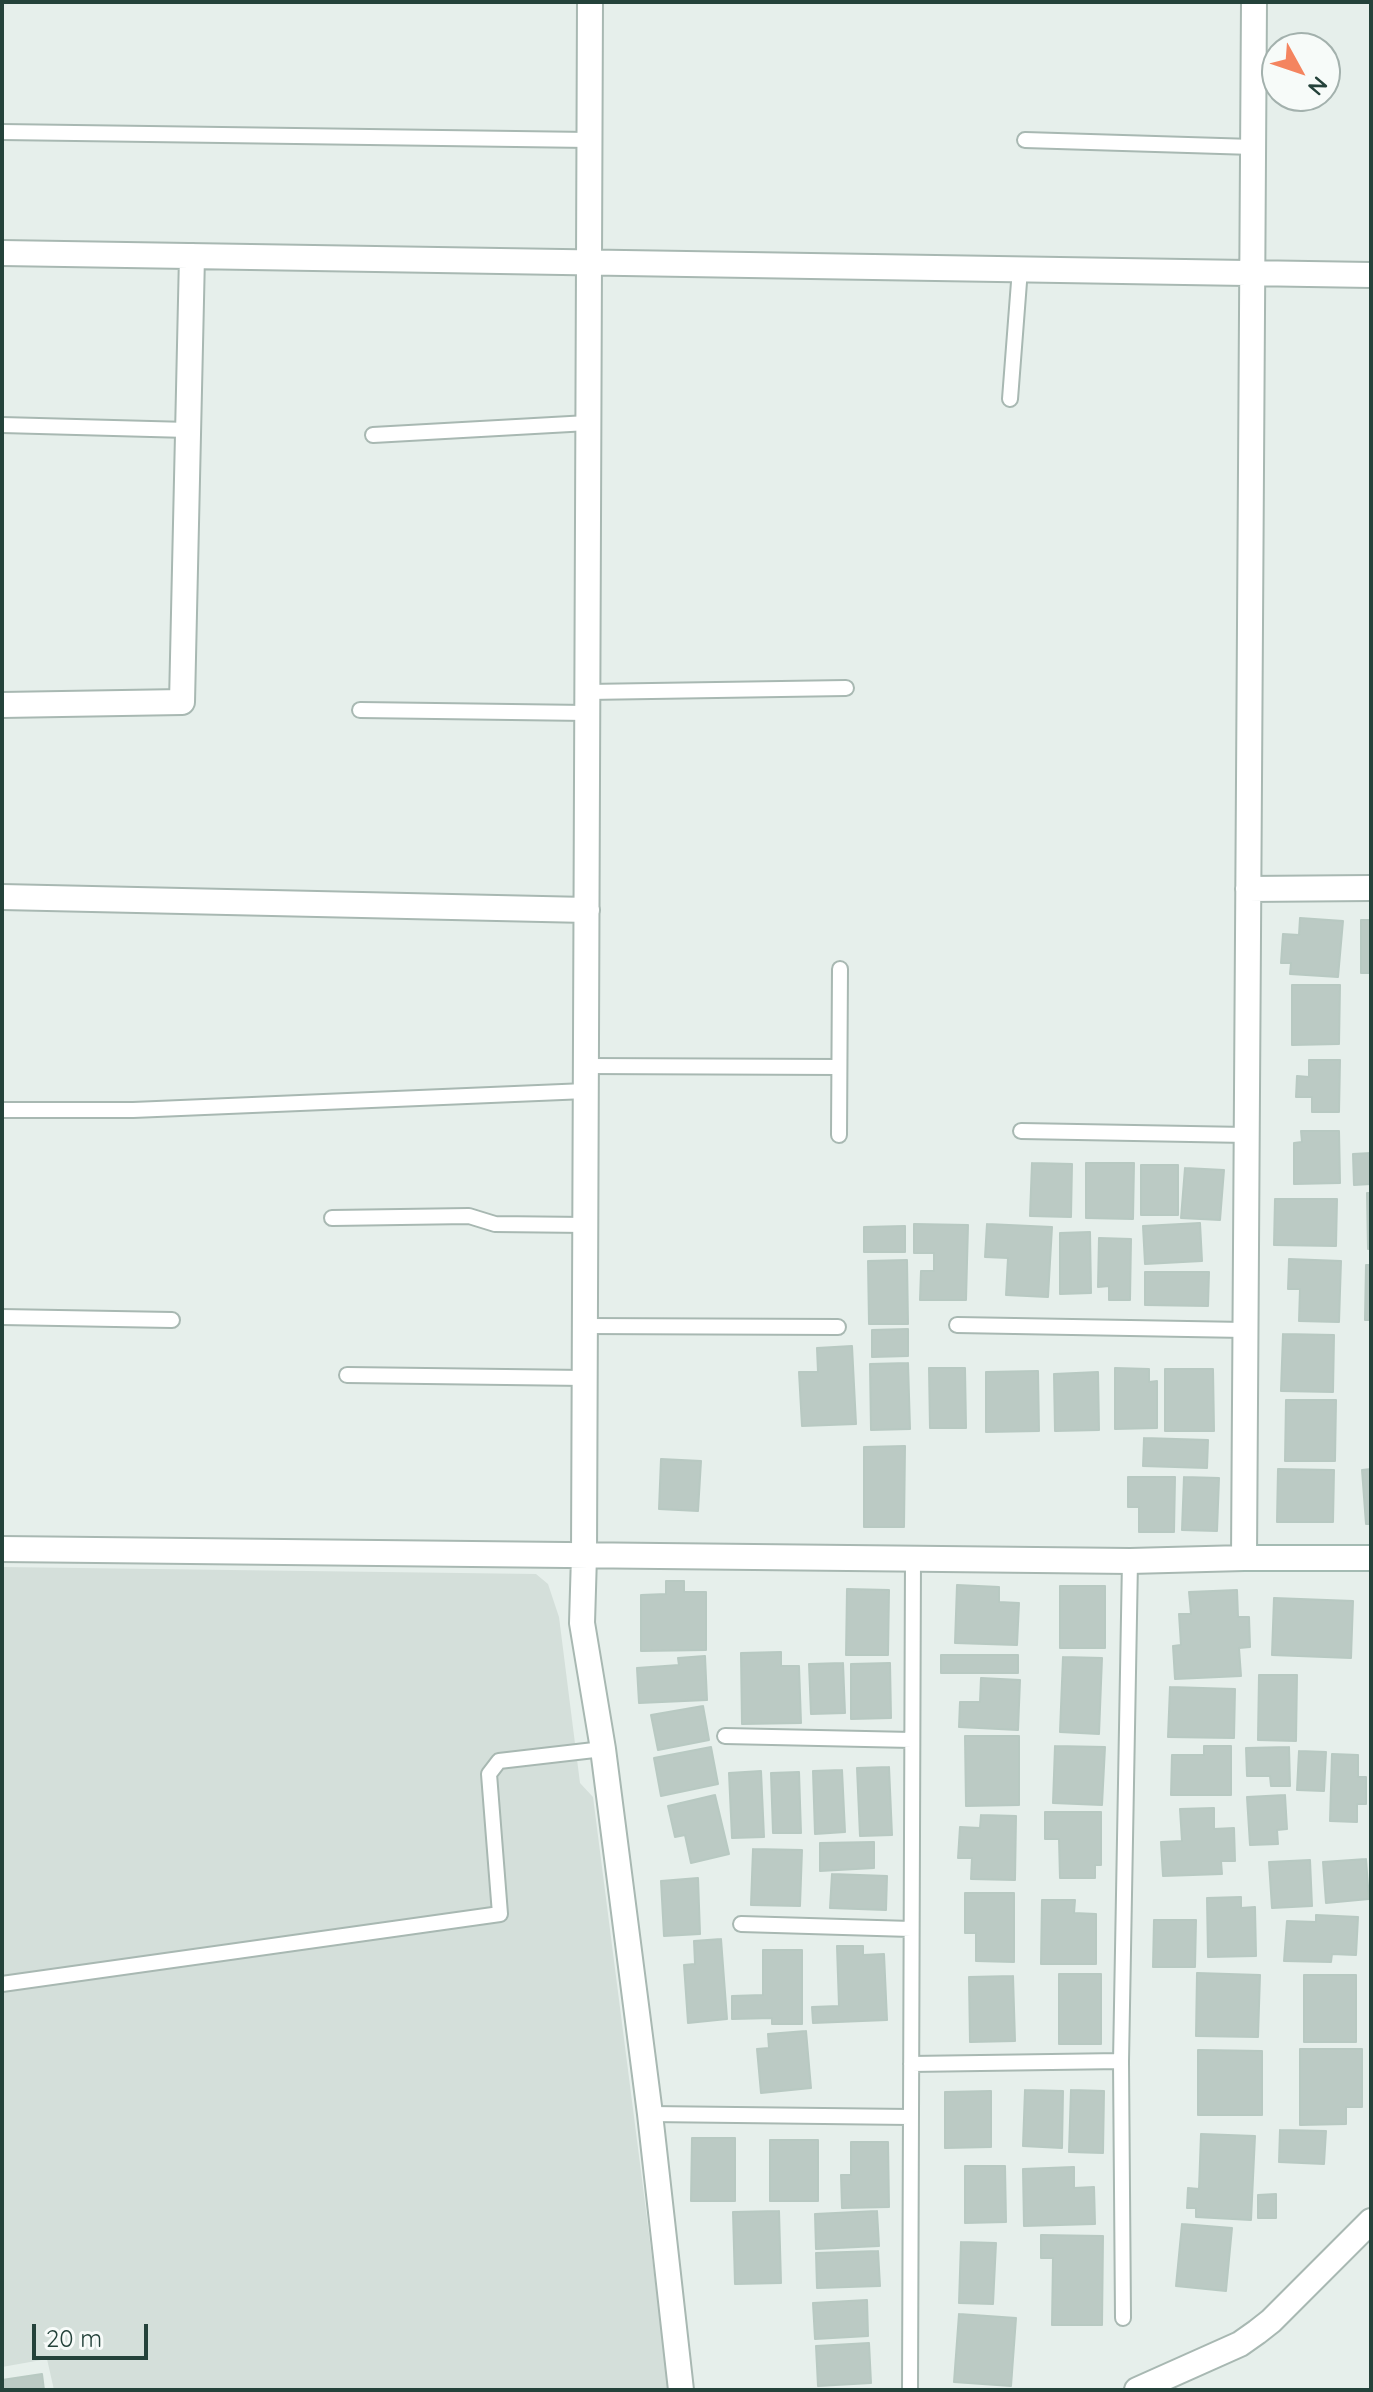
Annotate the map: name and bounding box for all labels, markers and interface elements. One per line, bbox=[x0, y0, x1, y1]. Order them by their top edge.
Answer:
north arrow bbox=[1261, 32, 1341, 112]
text: N bbox=[1302, 71, 1334, 101]
scale bar bbox=[36, 2308, 152, 2358]
text: 20 m bbox=[46, 2323, 102, 2353]

